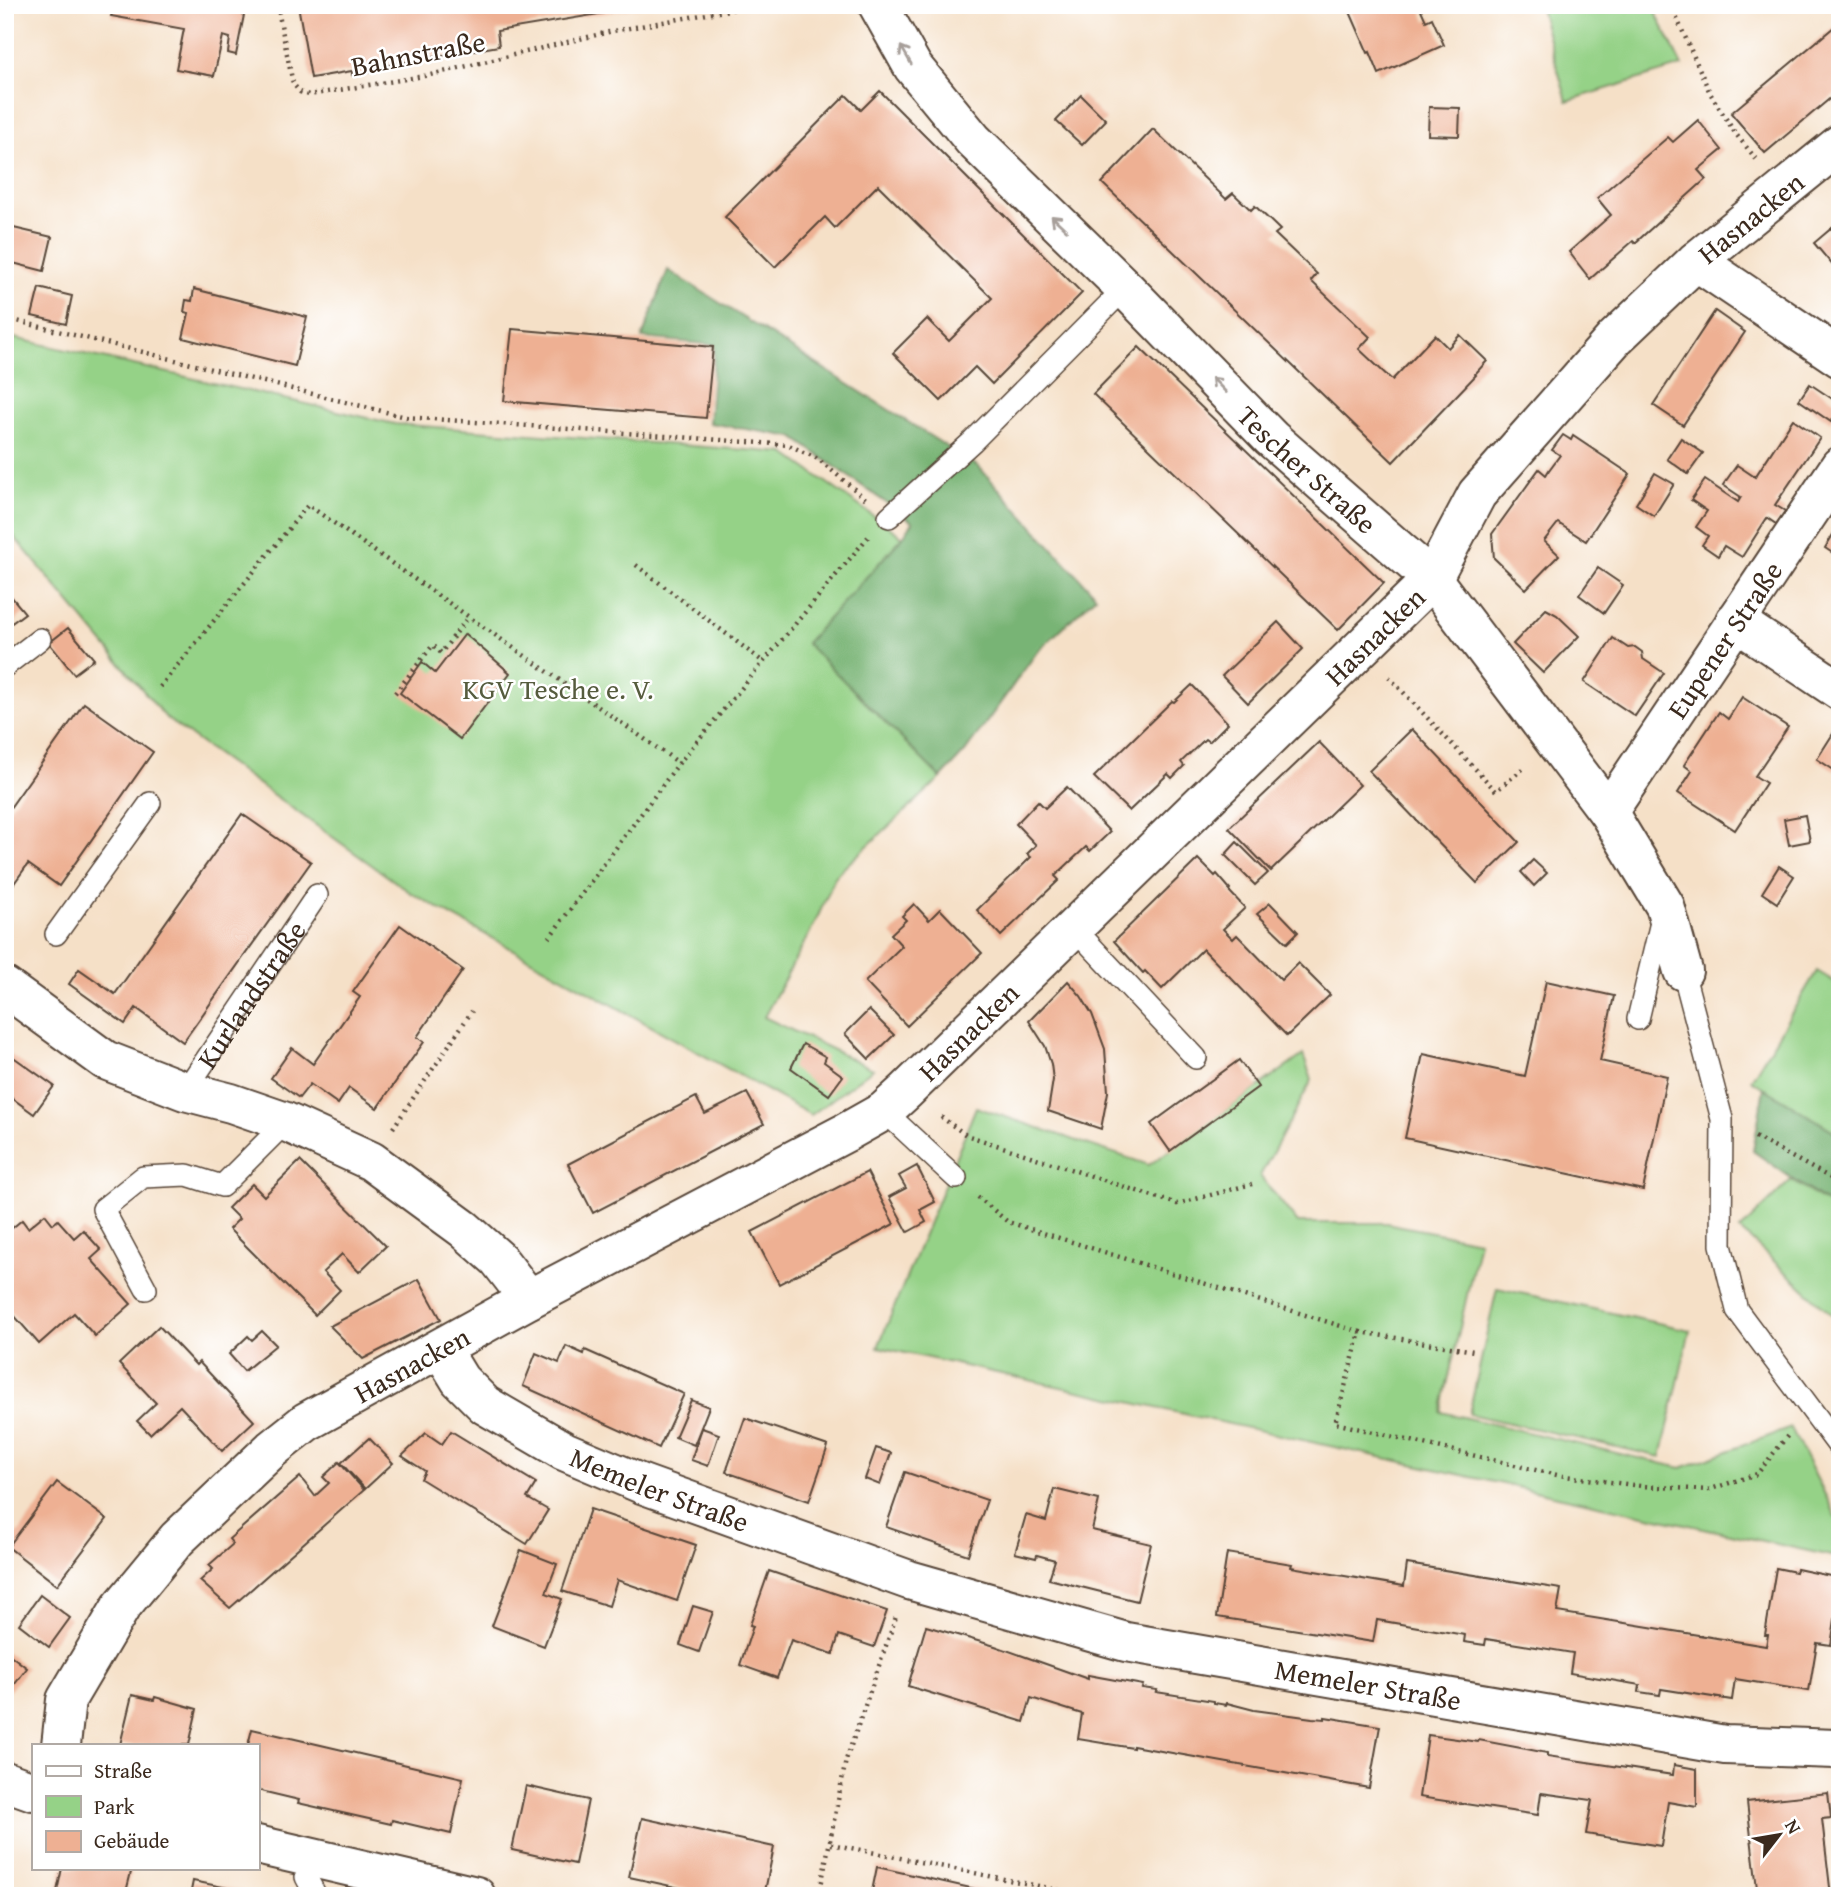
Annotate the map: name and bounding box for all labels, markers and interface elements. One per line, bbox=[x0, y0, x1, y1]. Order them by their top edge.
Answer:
street label: Bahnstraße bbox=[348, 20, 488, 86]
one-way arrow bbox=[899, 46, 913, 66]
street label: Hasnacken bbox=[1688, 161, 1812, 273]
one-way arrow bbox=[1050, 215, 1067, 232]
one-way arrow bbox=[1211, 376, 1228, 393]
street label: Tescher Straße bbox=[1229, 395, 1386, 543]
street label: Eupener Straße bbox=[1656, 552, 1791, 726]
street label: Hasnacken bbox=[1314, 576, 1434, 694]
park label: KGV Tesche e. V. bbox=[462, 668, 654, 709]
street label: Kurlandstraße bbox=[186, 912, 315, 1076]
street label: Hasnacken bbox=[908, 972, 1028, 1090]
street label: Hasnacken bbox=[346, 1315, 477, 1412]
street label: Memeler Straße bbox=[564, 1435, 755, 1541]
street label: Memeler Straße bbox=[1272, 1647, 1465, 1720]
legend bbox=[32, 1744, 259, 1870]
text: Straße bbox=[94, 1755, 152, 1786]
text: Park bbox=[94, 1791, 135, 1822]
north arrow bbox=[1744, 1800, 1814, 1870]
text: N bbox=[1778, 1814, 1809, 1839]
text: Gebäude bbox=[94, 1825, 170, 1856]

